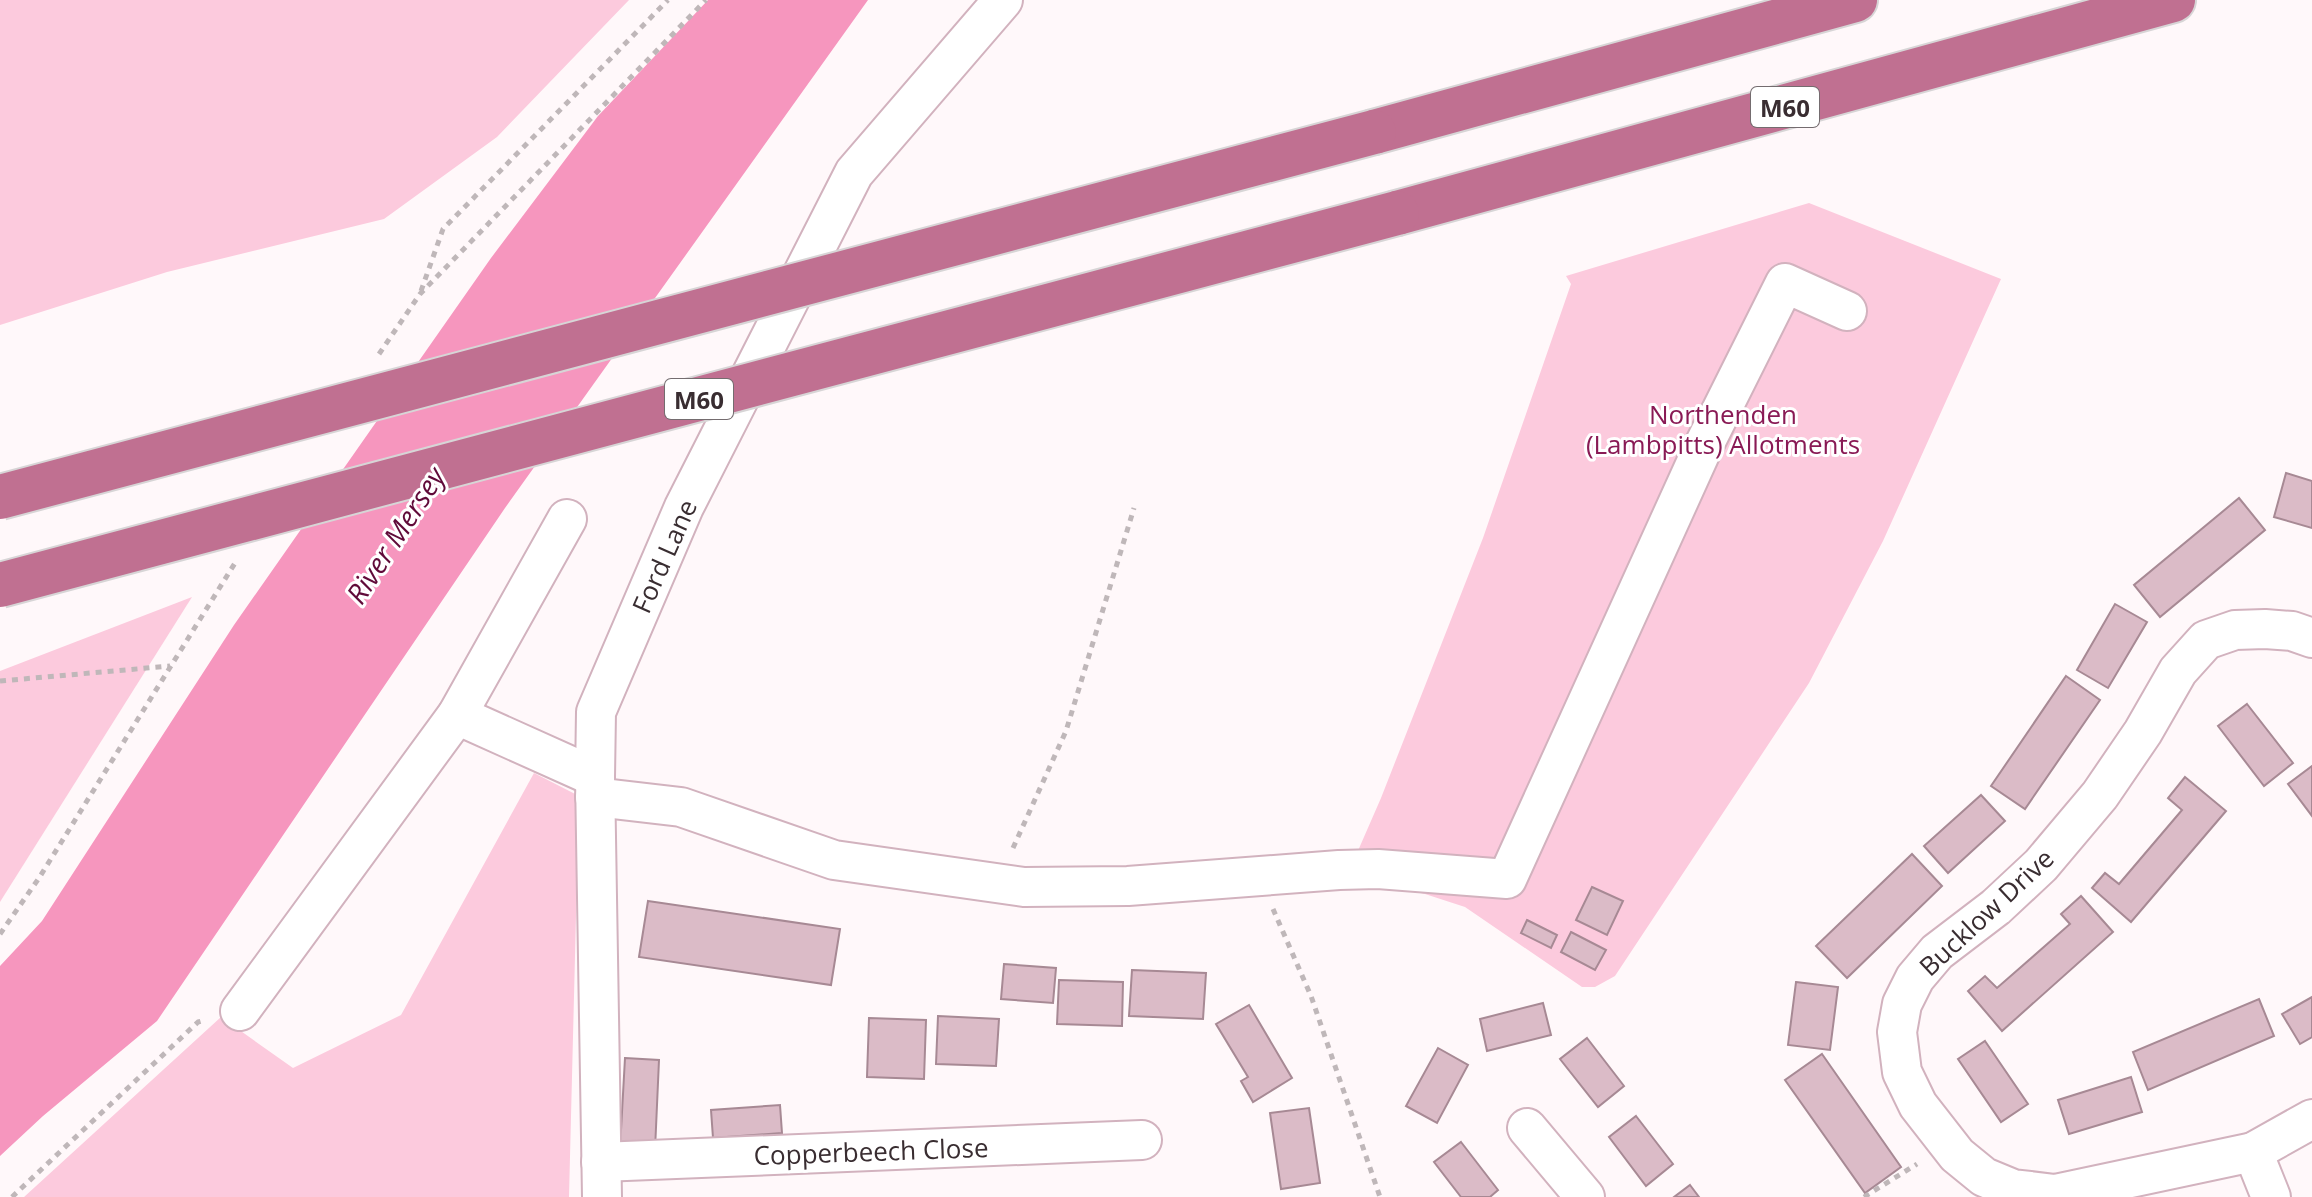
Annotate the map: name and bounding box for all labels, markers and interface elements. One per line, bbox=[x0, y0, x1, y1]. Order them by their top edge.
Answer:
road number: M60 bbox=[1751, 87, 1819, 127]
road number: M60 bbox=[665, 379, 733, 419]
park label: Northenden (Lambpitts) Allotments bbox=[1586, 396, 1860, 462]
water label: River Mersey bbox=[337, 458, 454, 611]
street label: Ford Lane bbox=[623, 493, 705, 619]
street label: Bucklow Drive bbox=[1911, 840, 2061, 984]
street label: Copperbeech Close bbox=[753, 1129, 989, 1173]

